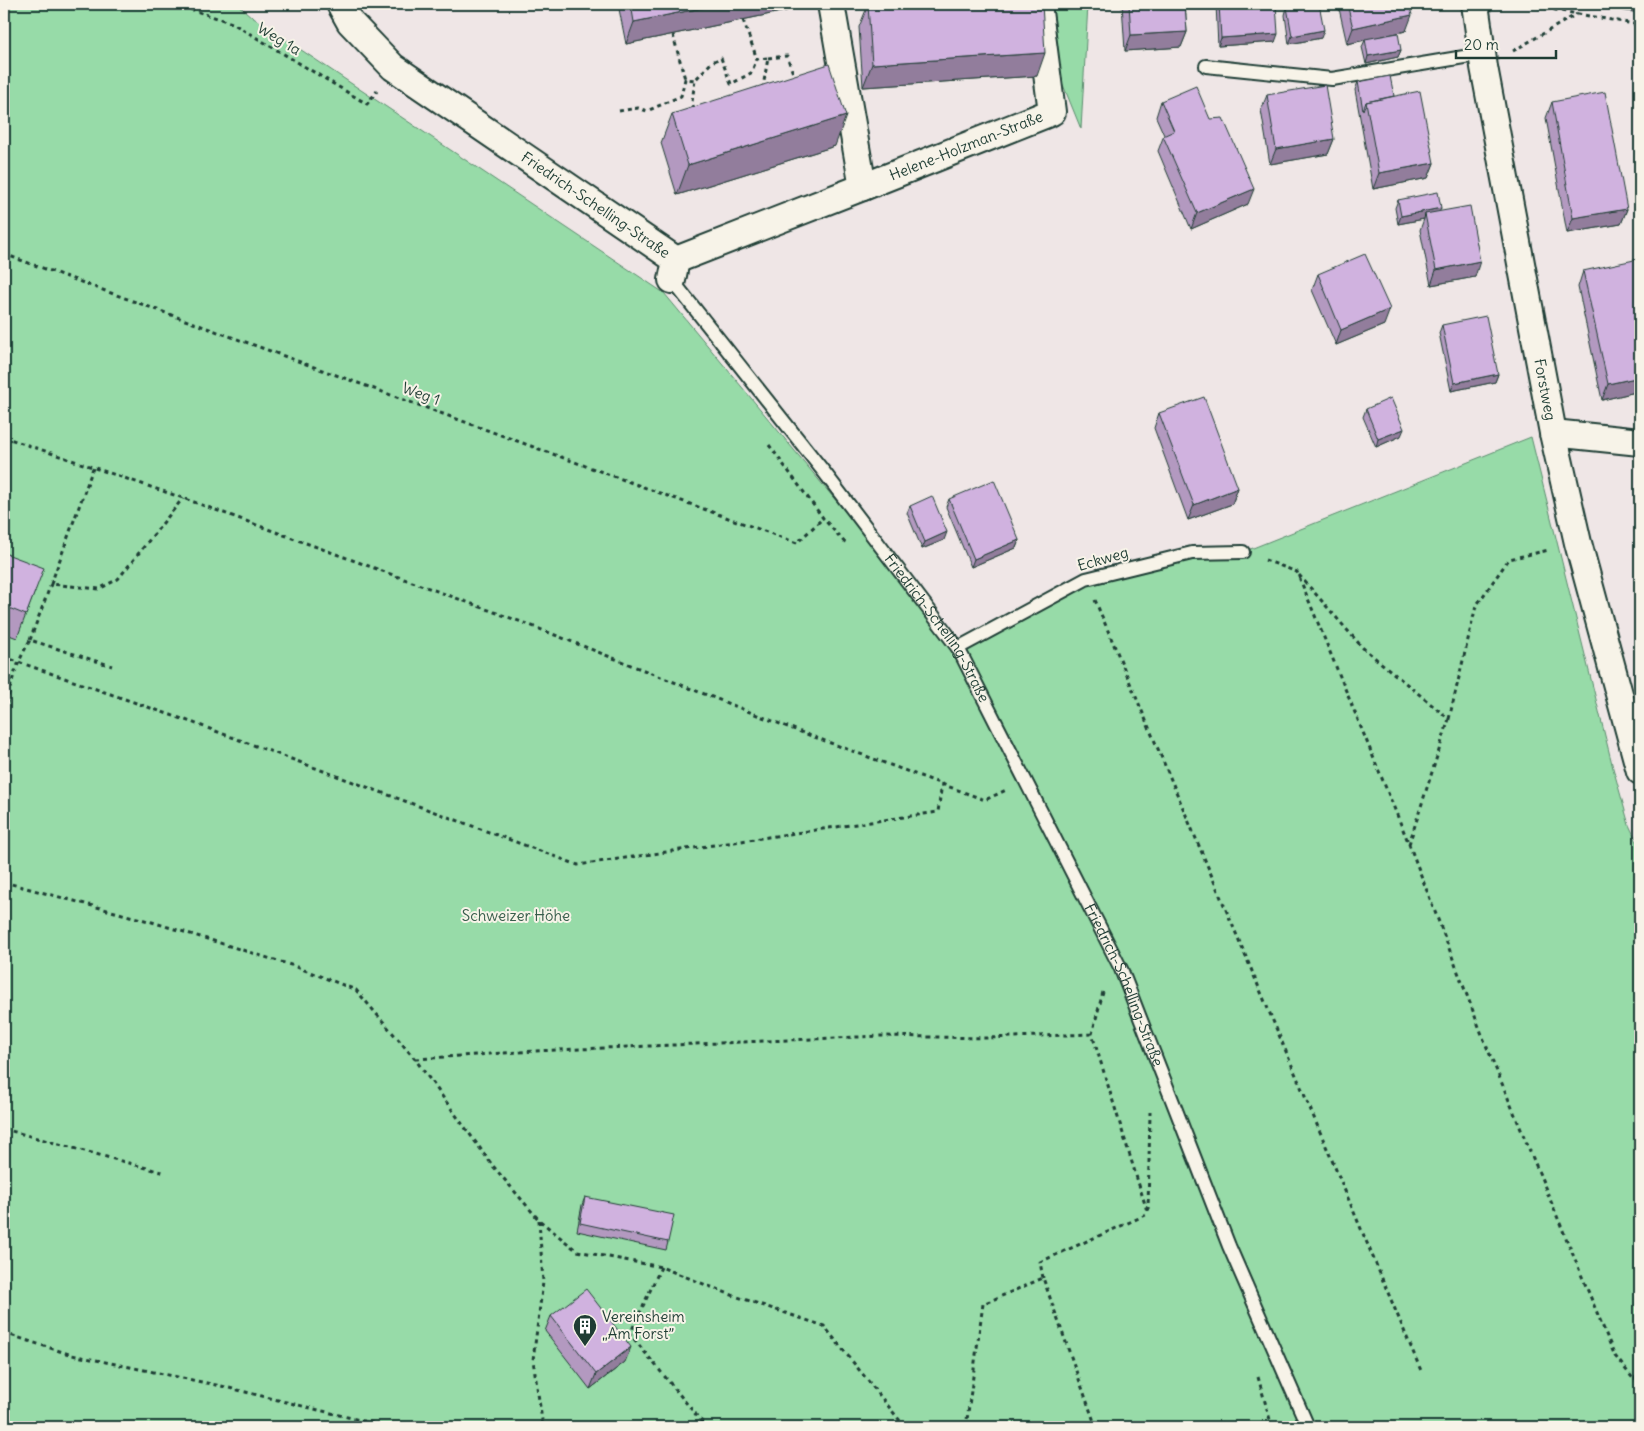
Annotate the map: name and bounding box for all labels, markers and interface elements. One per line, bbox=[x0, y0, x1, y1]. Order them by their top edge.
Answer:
street label: Weg 1a bbox=[254, 18, 305, 59]
scale bar bbox=[1456, 28, 1556, 60]
text: 20 m bbox=[1464, 35, 1499, 54]
street label: Helene-Holzman-Straße bbox=[887, 107, 1045, 185]
street label: Friedrich-Schelling-Straße bbox=[518, 147, 674, 262]
street label: Forstweg bbox=[1530, 357, 1560, 422]
street label: Weg 1 bbox=[400, 378, 443, 409]
street label: Eckweg bbox=[1075, 542, 1131, 575]
street label: Friedrich-Schelling-Straße bbox=[881, 550, 994, 705]
street label: Friedrich-Schelling-Straße bbox=[1080, 900, 1168, 1069]
park label: Schweizer Höhe bbox=[462, 906, 570, 925]
place label: Vereinsheim „Am Forst” bbox=[602, 1307, 685, 1343]
building icon: Vereinsheim „Am Forst” bbox=[572, 1313, 598, 1347]

